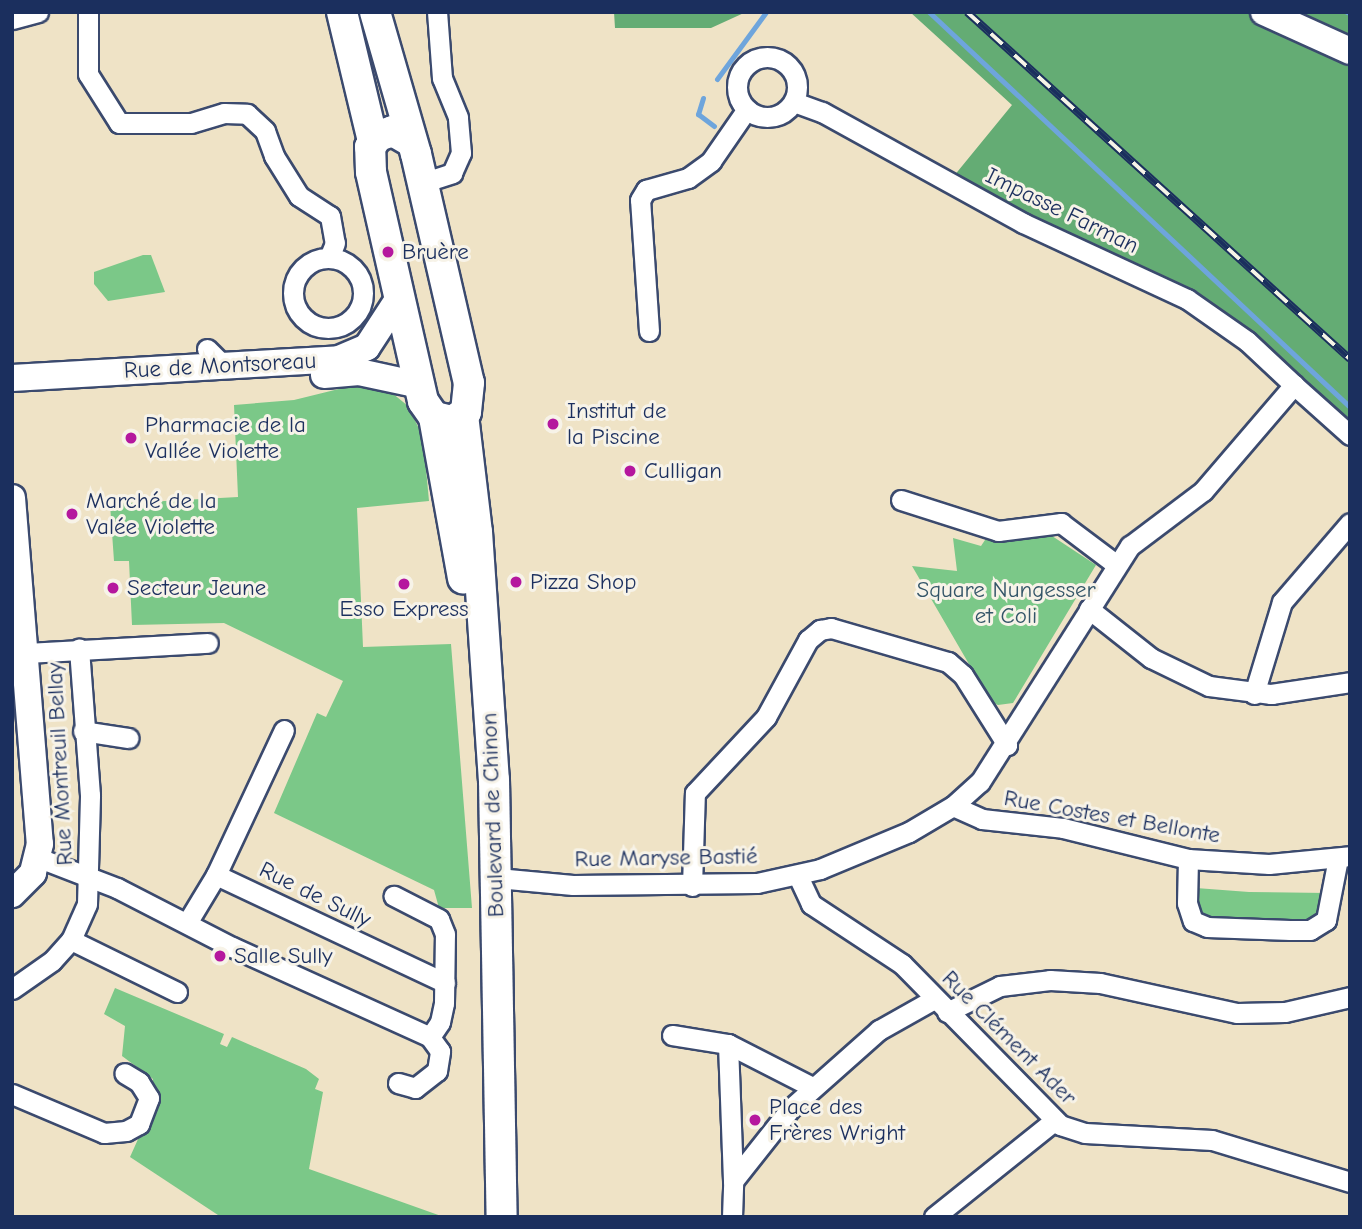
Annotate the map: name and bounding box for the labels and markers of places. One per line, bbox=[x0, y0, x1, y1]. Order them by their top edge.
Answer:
place label: Bruère bbox=[402, 238, 469, 266]
marker: Bruère bbox=[380, 244, 396, 260]
place label: Institut de la Piscine bbox=[567, 397, 666, 451]
place label: Pharmacie de la Vallée Violette bbox=[145, 411, 306, 465]
marker: Institut de la Piscine bbox=[545, 416, 561, 432]
marker: Pharmacie de la Vallée Violette bbox=[123, 430, 139, 446]
place label: Culligan bbox=[644, 457, 722, 485]
marker: Culligan bbox=[622, 463, 638, 479]
place label: Marché de la Valée Violette bbox=[86, 487, 217, 541]
marker: Marché de la Valée Violette bbox=[64, 506, 80, 522]
place label: Pizza Shop bbox=[530, 568, 636, 596]
place label: Secteur Jeune bbox=[127, 574, 266, 602]
marker: Pizza Shop bbox=[508, 574, 524, 590]
marker: Esso Express bbox=[396, 576, 412, 592]
marker: Secteur Jeune bbox=[105, 580, 121, 596]
place label: Esso Express bbox=[339, 595, 469, 623]
place label: Salle Sully bbox=[234, 942, 333, 970]
marker: Salle Sully bbox=[212, 948, 228, 964]
place label: Place des Frères Wright bbox=[769, 1093, 905, 1147]
marker: Place des Frères Wright bbox=[747, 1112, 763, 1128]

